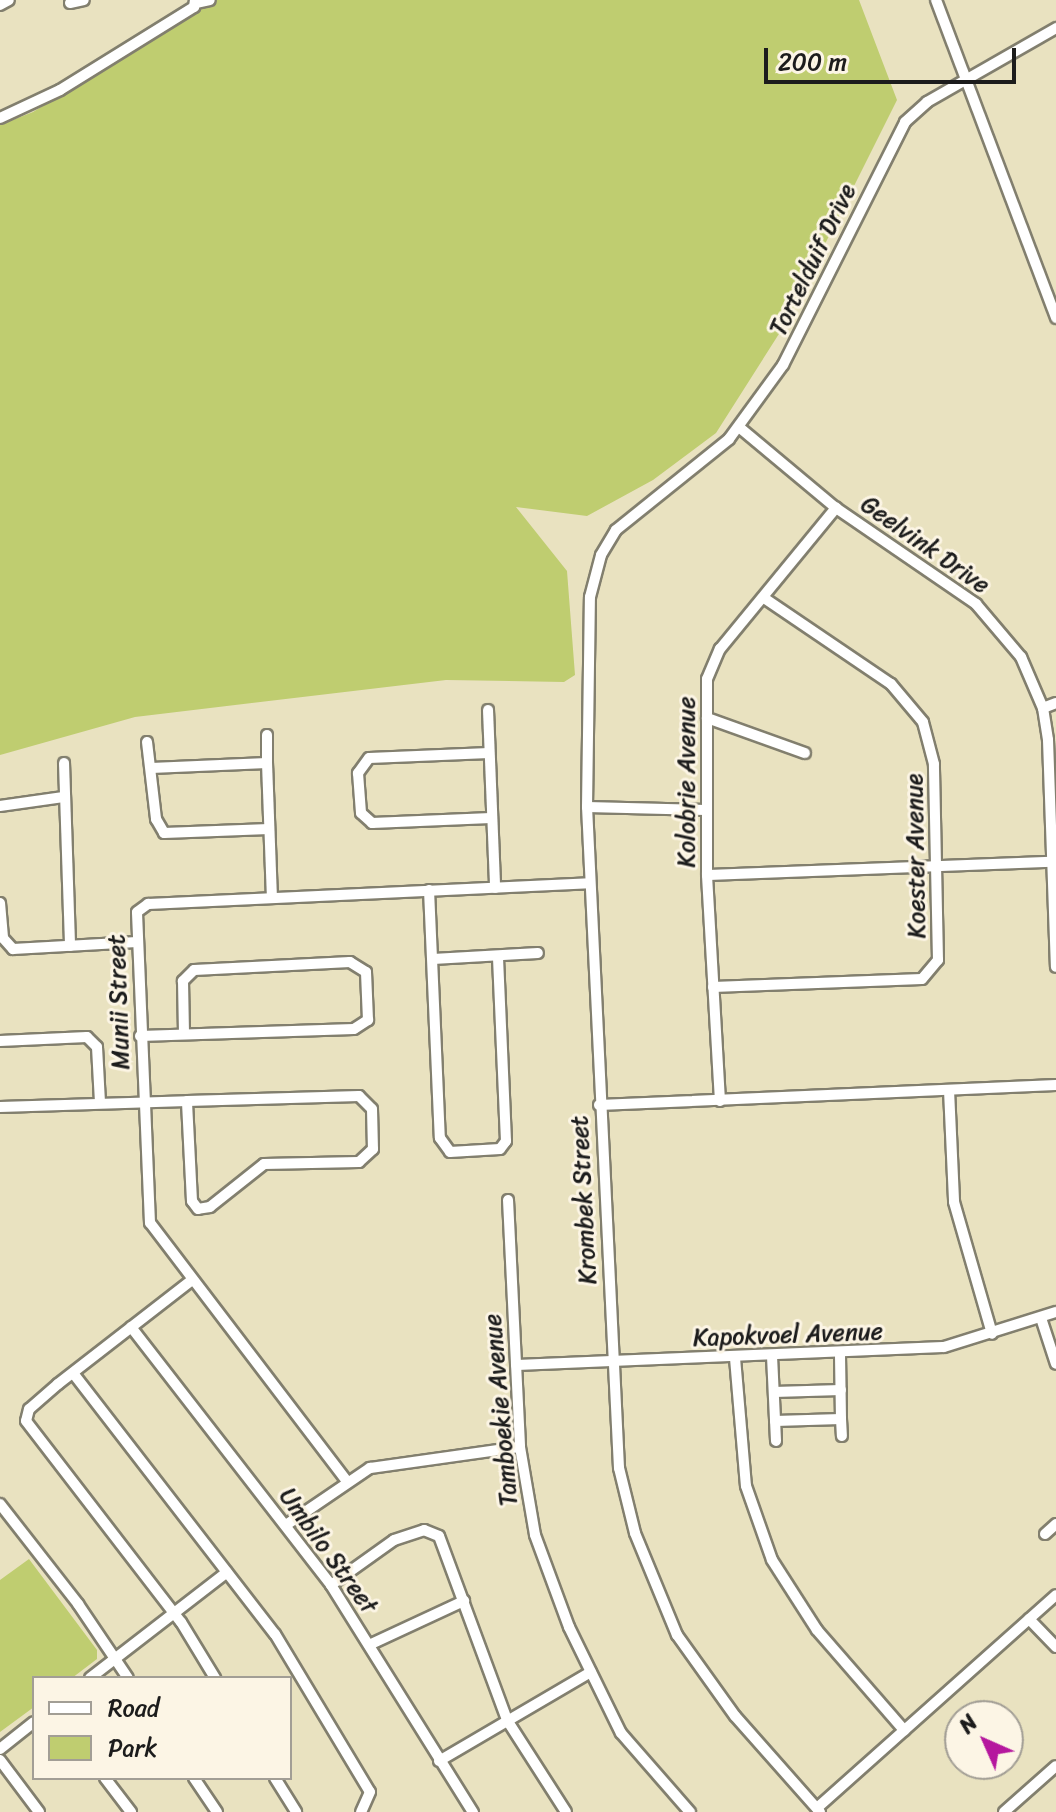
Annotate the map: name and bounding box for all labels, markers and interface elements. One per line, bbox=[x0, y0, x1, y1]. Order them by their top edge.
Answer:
scale bar bbox=[768, 32, 1020, 82]
text: 200 m bbox=[778, 41, 847, 83]
street label: Tortelduif Drive bbox=[764, 179, 862, 341]
street label: Geelvink Drive bbox=[855, 490, 995, 600]
street label: Kolobrie Avenue bbox=[673, 697, 701, 867]
street label: Koester Avenue bbox=[900, 773, 932, 939]
street label: Munii Street bbox=[102, 934, 136, 1070]
street label: Krombek Street bbox=[565, 1115, 603, 1285]
street label: Tamboekie Avenue bbox=[478, 1313, 524, 1507]
street label: Kapokvoel Avenue bbox=[693, 1317, 883, 1353]
street label: Umbilo Street bbox=[273, 1482, 383, 1620]
legend bbox=[32, 1676, 292, 1780]
text: Road bbox=[108, 1687, 159, 1729]
north arrow bbox=[944, 1700, 1024, 1780]
text: N bbox=[949, 1705, 987, 1743]
text: Park bbox=[108, 1727, 157, 1769]

